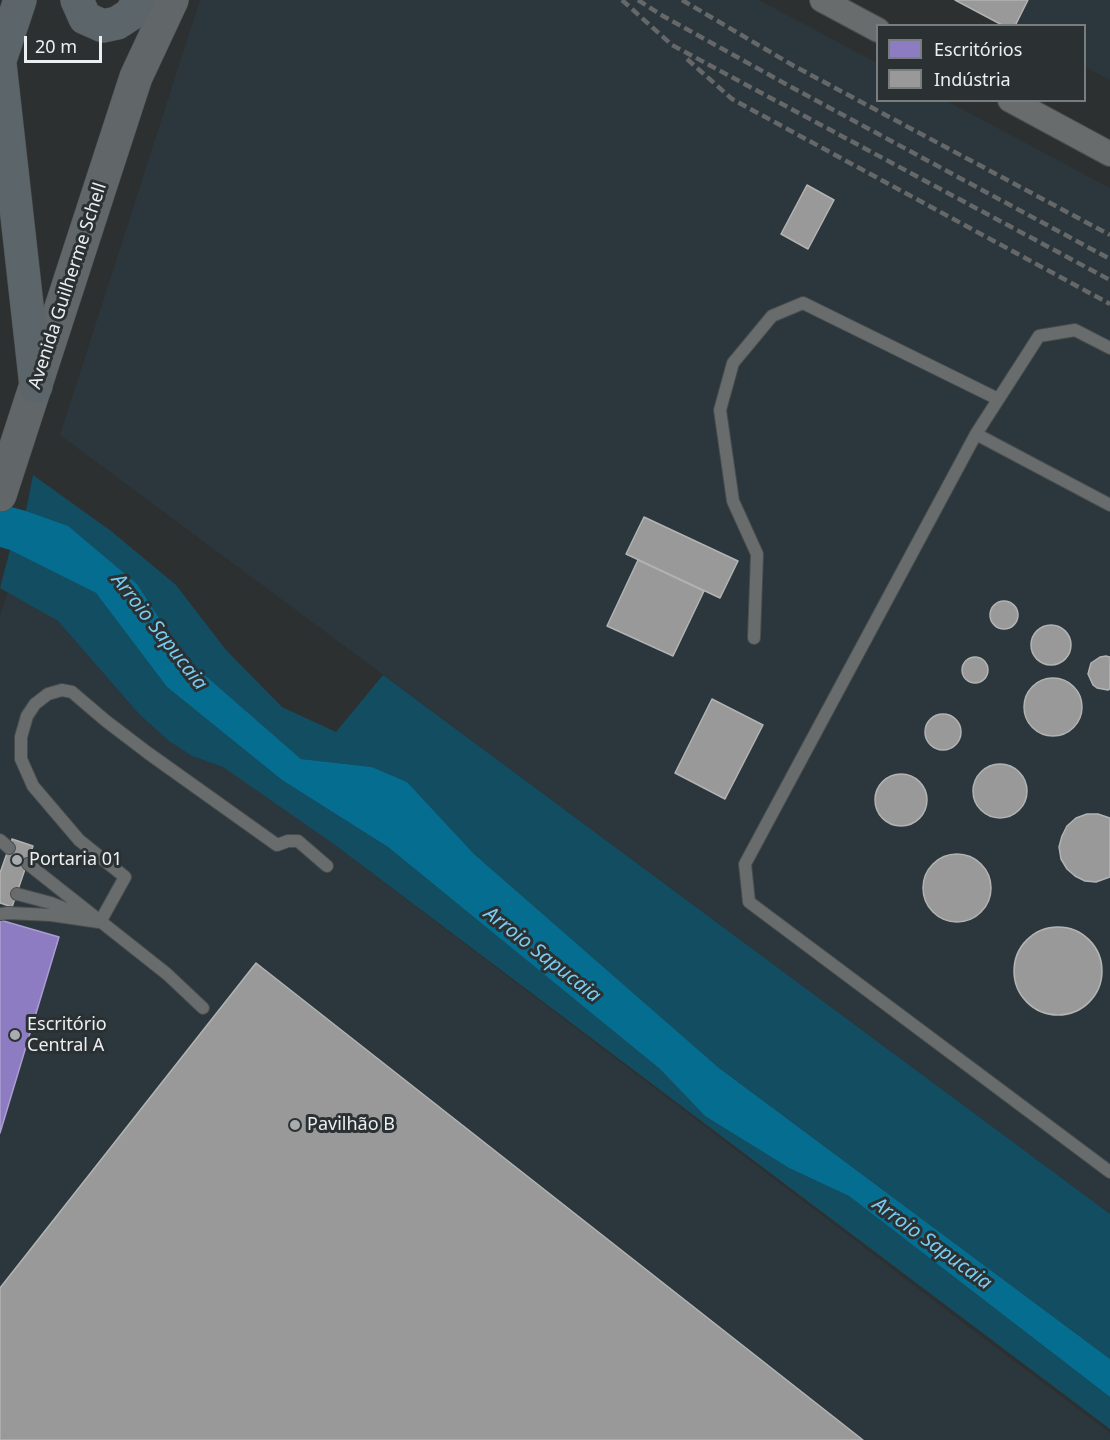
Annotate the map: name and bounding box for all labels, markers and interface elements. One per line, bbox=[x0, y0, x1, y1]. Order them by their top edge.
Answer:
scale bar bbox=[27, 24, 105, 62]
legend bbox=[876, 24, 1086, 102]
text: 20 m bbox=[35, 34, 77, 58]
text: Escritórios bbox=[934, 37, 1022, 61]
text: Indústria bbox=[934, 67, 1011, 91]
street label: Avenida Guilherme Schell bbox=[24, 180, 112, 392]
water label: Arroio Sapucaia bbox=[106, 569, 212, 695]
place label: Portaria 01 bbox=[29, 849, 122, 871]
marker: Portaria 01 bbox=[10, 853, 24, 867]
water label: Arroio Sapucaia bbox=[479, 902, 605, 1008]
place label: Escritório Central A bbox=[27, 1014, 107, 1056]
marker: Escritório Central A bbox=[8, 1028, 22, 1042]
place label: Pavilhão B bbox=[307, 1114, 395, 1136]
marker: Pavilhão B bbox=[288, 1118, 302, 1132]
water label: Arroio Sapucaia bbox=[868, 1193, 996, 1295]

